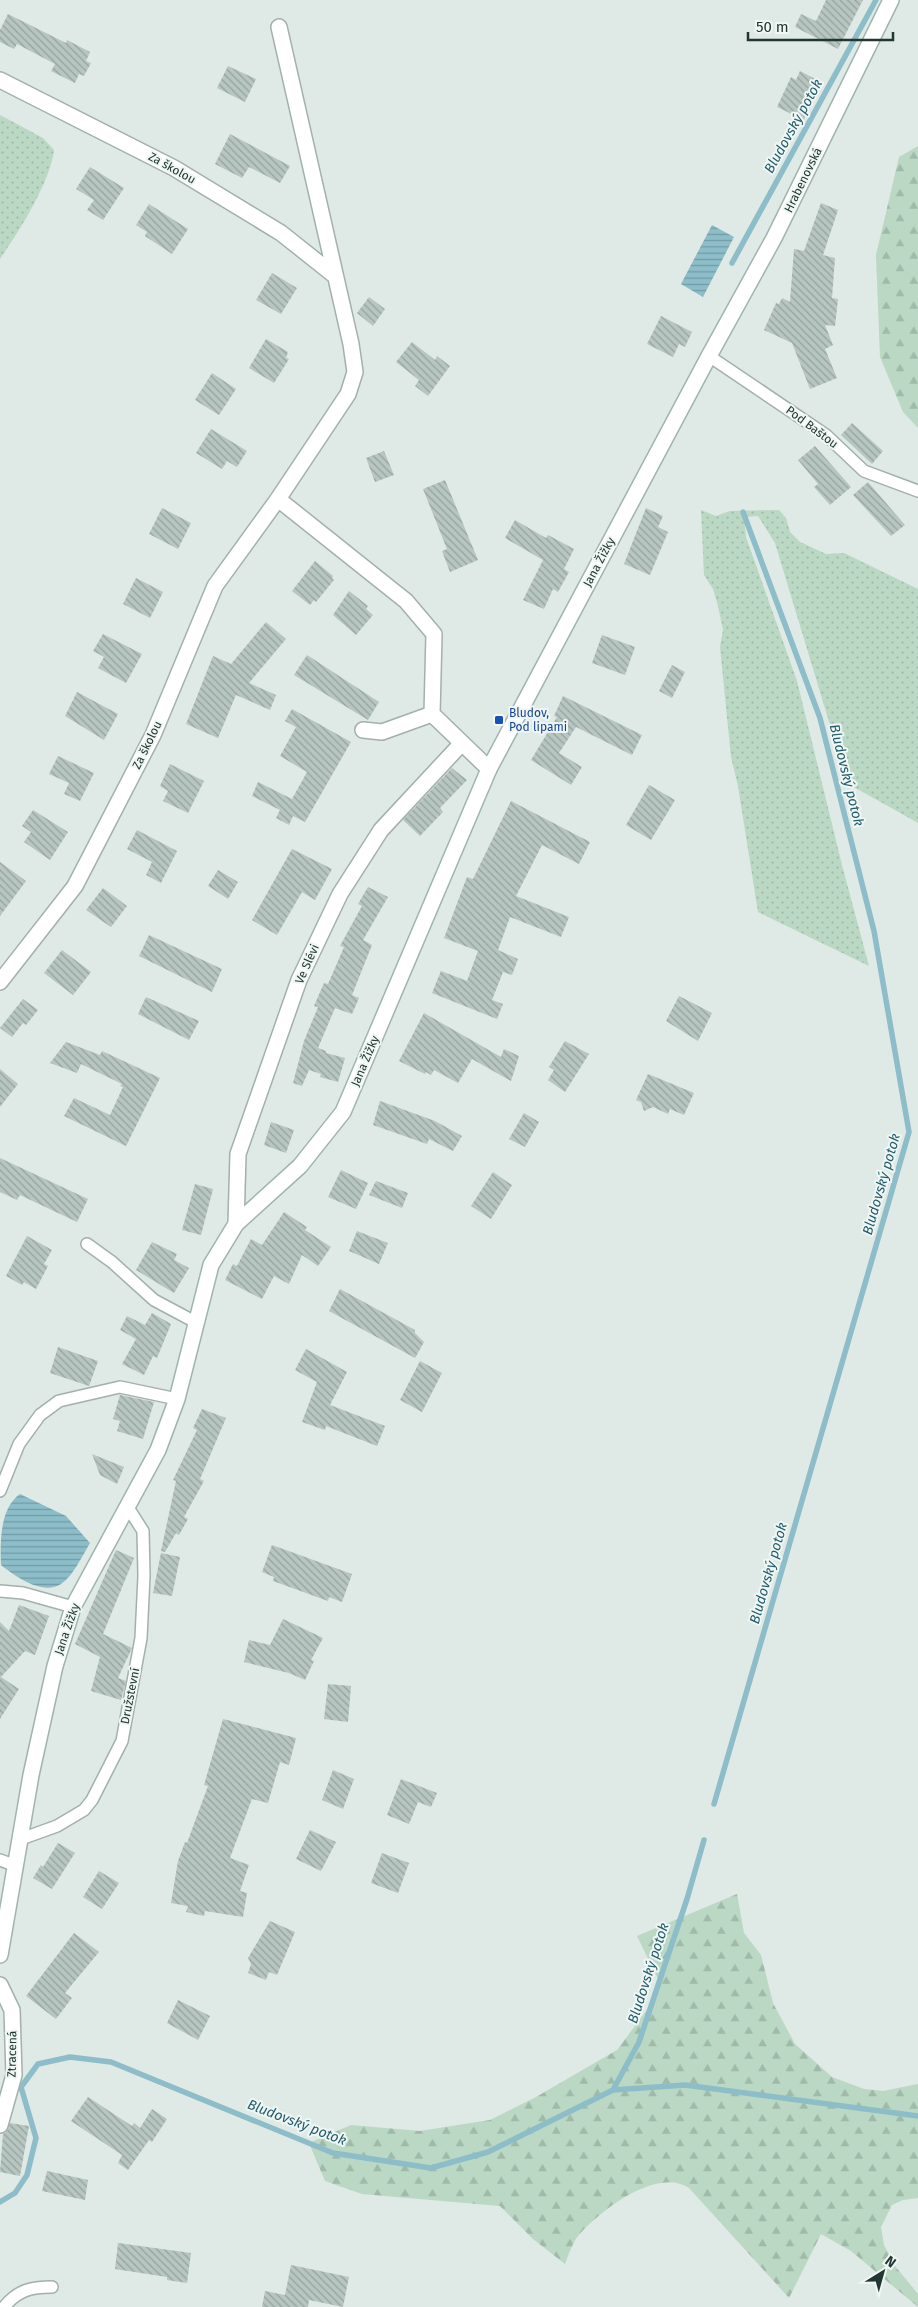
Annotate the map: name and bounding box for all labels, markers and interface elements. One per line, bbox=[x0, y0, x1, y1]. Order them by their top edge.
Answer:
scale bar bbox=[748, 10, 893, 42]
text: 50 m bbox=[756, 18, 789, 36]
water label: Bludovský potok bbox=[761, 76, 826, 176]
street label: Hrabenovská bbox=[781, 145, 825, 215]
street label: Za školou bbox=[146, 149, 198, 187]
street label: Pod Baštou bbox=[783, 403, 841, 451]
street label: Jana Žižky bbox=[579, 534, 618, 589]
place label: Bludov, Pod lipami bbox=[509, 706, 567, 734]
marker: Bludov, Pod lipami bbox=[493, 714, 505, 726]
street label: Za školou bbox=[129, 719, 165, 771]
water label: Bludovský potok bbox=[826, 722, 868, 828]
street label: Ve Slévi bbox=[292, 942, 322, 986]
street label: Jana Žižky bbox=[347, 1033, 382, 1089]
water label: Bludovský potok bbox=[859, 1131, 904, 1237]
water label: Bludovský potok bbox=[746, 1520, 791, 1626]
street label: Jana Žižky bbox=[51, 1601, 82, 1657]
street label: Družstevní bbox=[118, 1666, 142, 1725]
water label: Bludovský potok bbox=[624, 1920, 673, 2026]
street label: Ztracená bbox=[5, 2031, 19, 2077]
water label: Bludovský potok bbox=[245, 2096, 349, 2149]
north arrow bbox=[858, 2247, 908, 2297]
text: N bbox=[882, 2252, 899, 2272]

